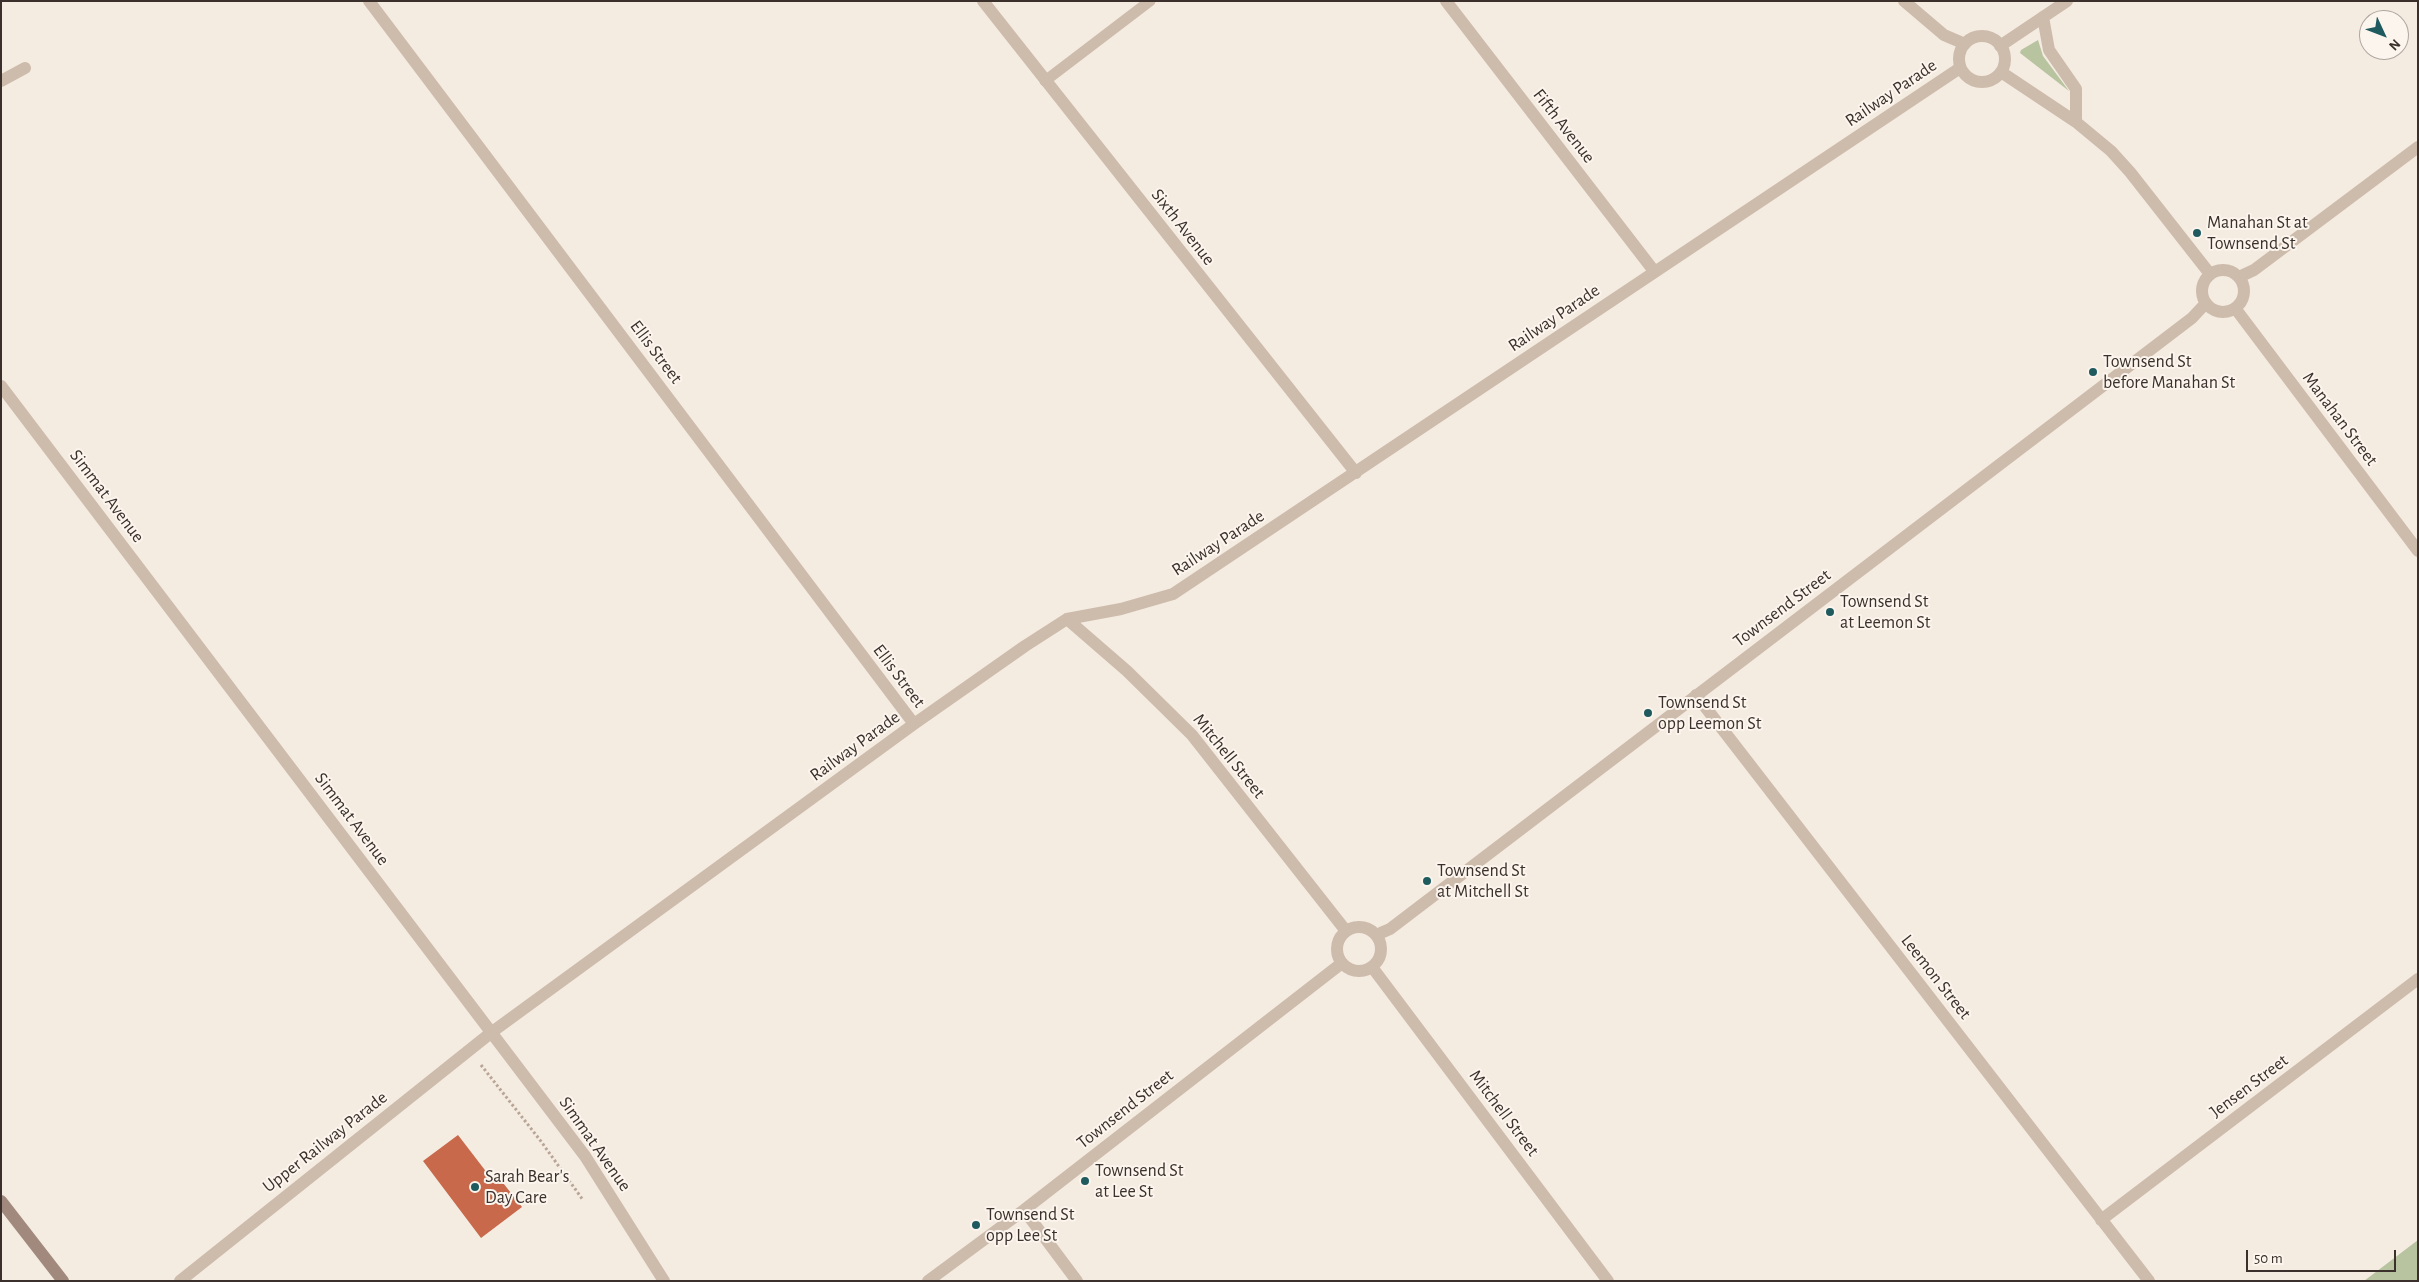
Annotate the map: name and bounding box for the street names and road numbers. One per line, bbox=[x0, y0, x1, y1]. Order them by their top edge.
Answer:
street label: Railway Parade bbox=[1841, 54, 1941, 132]
street label: Fifth Avenue bbox=[1528, 85, 1600, 167]
street label: Sixth Avenue bbox=[1146, 184, 1220, 270]
street label: Railway Parade bbox=[1504, 279, 1604, 357]
street label: Ellis Street bbox=[625, 316, 687, 388]
street label: Manahan Street bbox=[2298, 368, 2382, 470]
street label: Simmat Avenue bbox=[65, 445, 149, 547]
street label: Railway Parade bbox=[1168, 505, 1268, 581]
street label: Townsend Street bbox=[1729, 564, 1835, 652]
street label: Ellis Street bbox=[868, 640, 930, 712]
street label: Railway Parade bbox=[806, 706, 904, 786]
street label: Mitchell Street bbox=[1188, 709, 1270, 803]
street label: Simmat Avenue bbox=[310, 768, 394, 870]
street label: Leemon Street bbox=[1896, 930, 1976, 1024]
street label: Jensen Street bbox=[2206, 1050, 2292, 1122]
street label: Townsend Street bbox=[1072, 1065, 1178, 1153]
street label: Mitchell Street bbox=[1464, 1065, 1544, 1161]
street label: Upper Railway Parade bbox=[258, 1087, 392, 1197]
street label: Simmat Avenue bbox=[554, 1092, 636, 1196]

